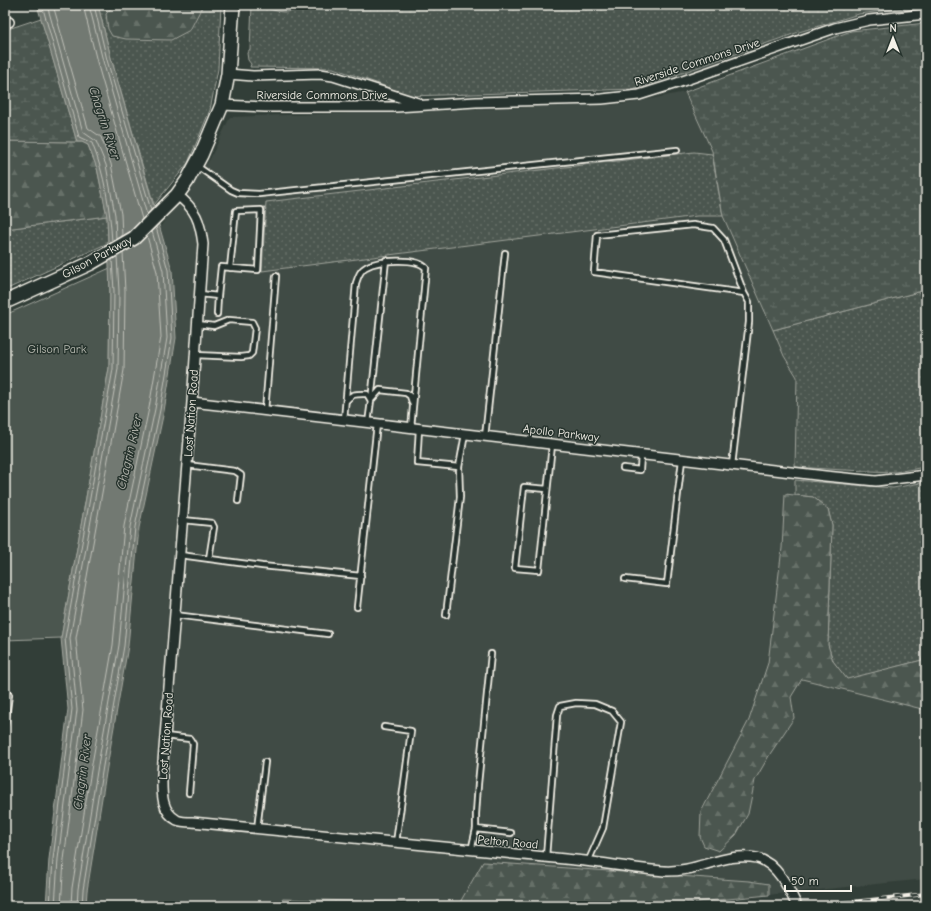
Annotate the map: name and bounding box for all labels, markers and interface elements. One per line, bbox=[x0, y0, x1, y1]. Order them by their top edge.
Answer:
north arrow bbox=[873, 18, 913, 58]
text: N bbox=[889, 22, 897, 35]
street label: Riverside Commons Drive bbox=[633, 35, 761, 89]
water label: Chagrin River bbox=[86, 85, 124, 162]
street label: Riverside Commons Drive bbox=[257, 88, 387, 102]
street label: Gilson Parkway bbox=[60, 232, 135, 281]
park label: Gilson Park bbox=[28, 342, 87, 356]
street label: Lost Nation Road bbox=[181, 369, 201, 457]
water label: Chagrin River bbox=[113, 413, 145, 491]
street label: Apollo Parkway bbox=[522, 421, 601, 445]
street label: Lost Nation Road bbox=[156, 692, 176, 780]
water label: Chagrin River bbox=[70, 733, 94, 811]
street label: Pelton Road bbox=[477, 832, 539, 852]
scale bar bbox=[785, 867, 851, 893]
text: 50 m bbox=[791, 874, 819, 888]

